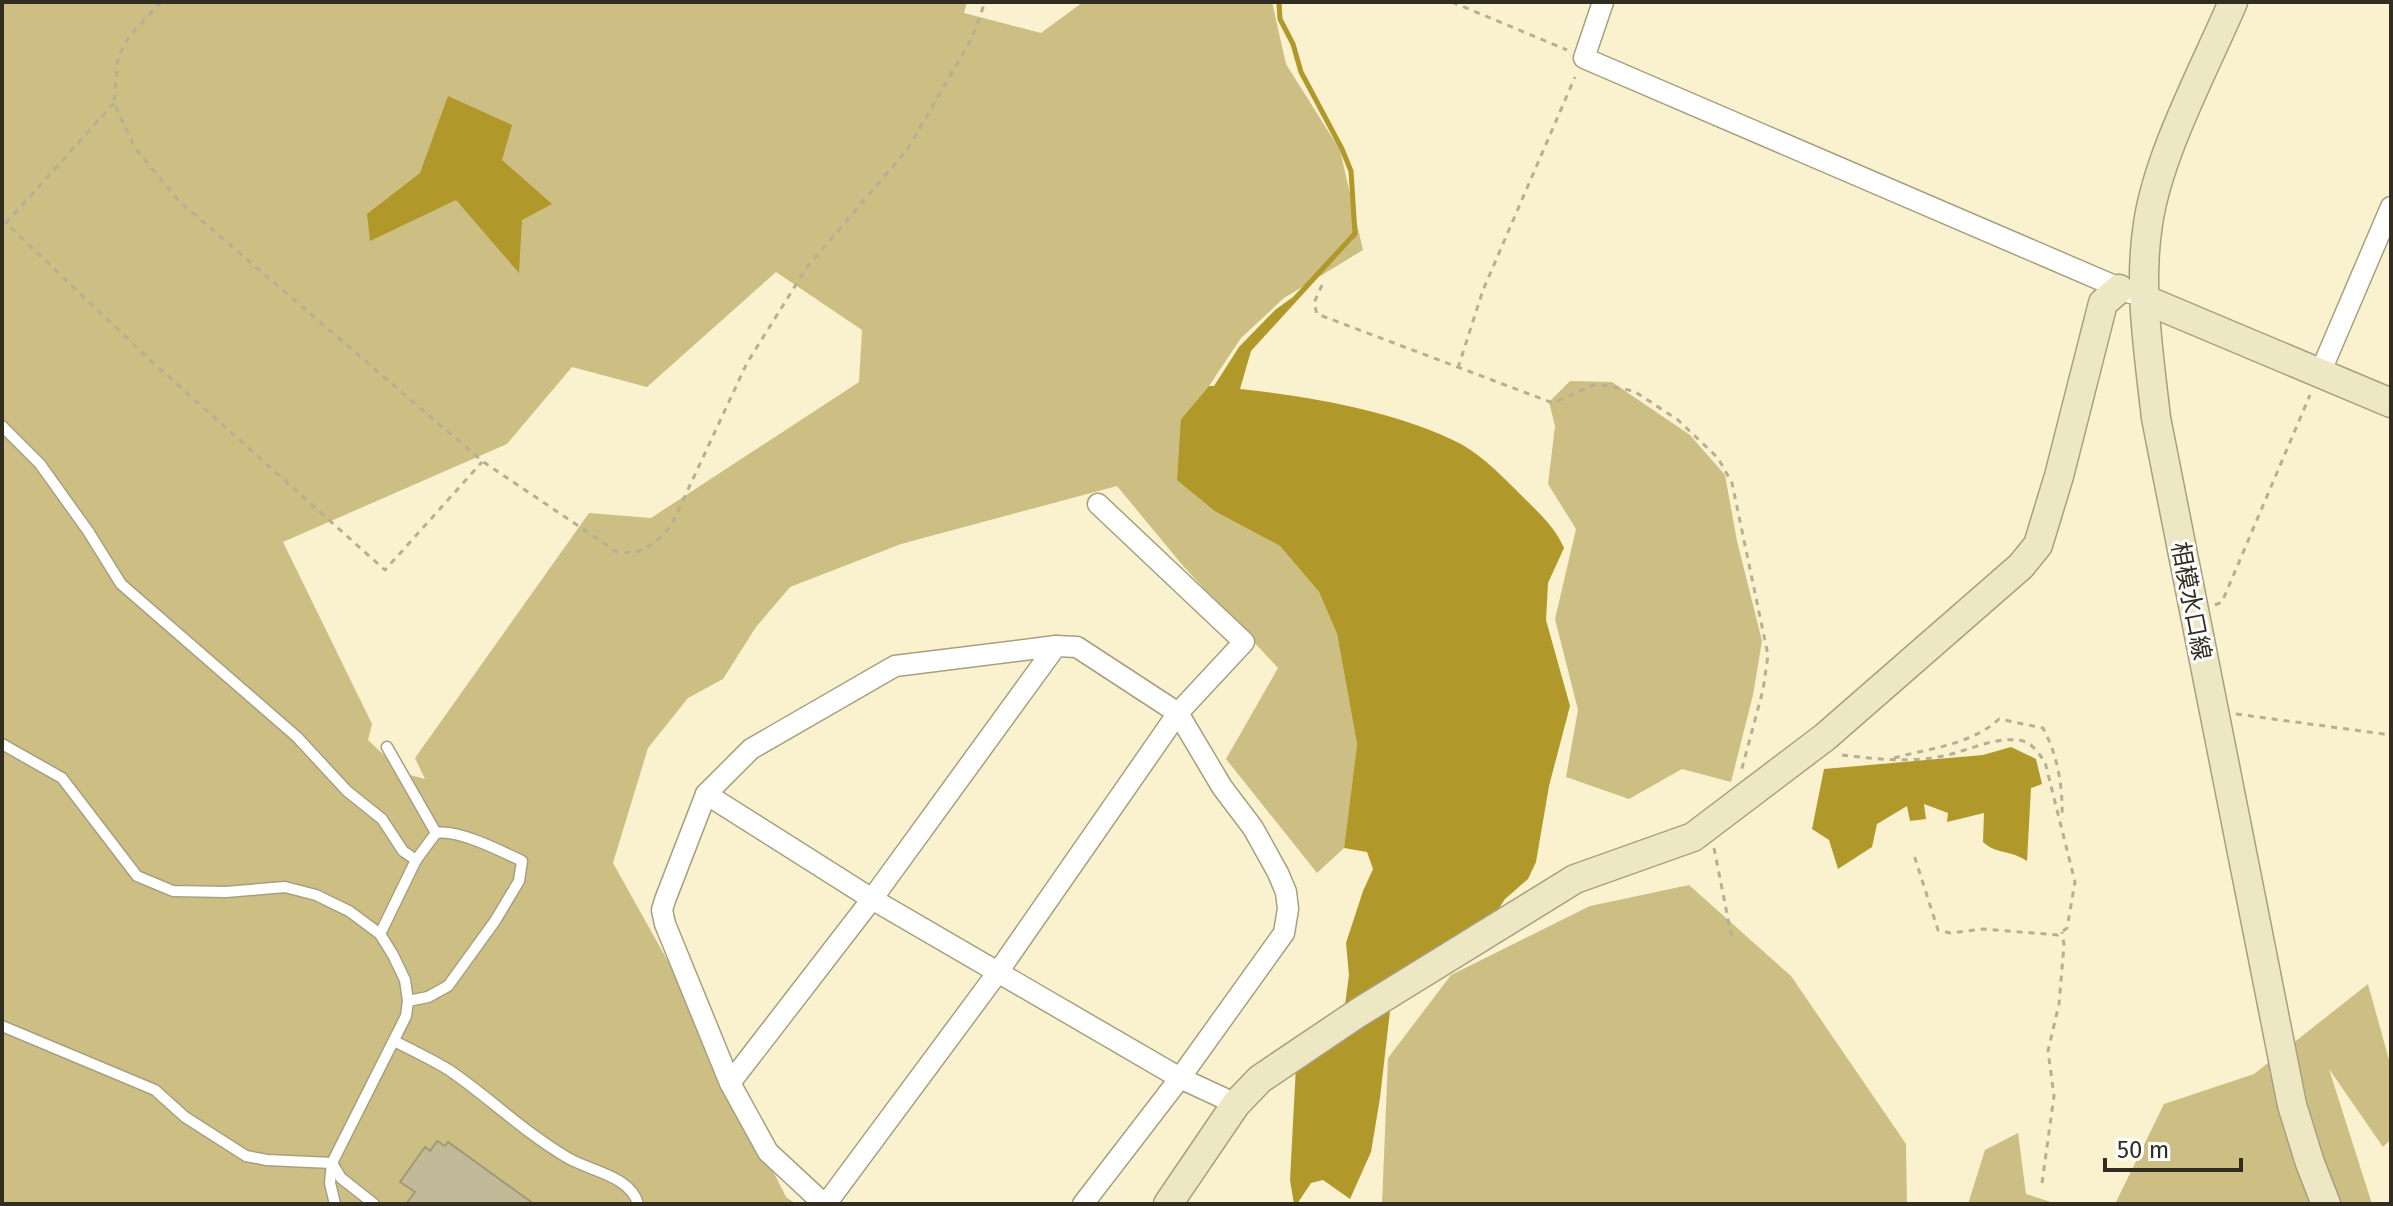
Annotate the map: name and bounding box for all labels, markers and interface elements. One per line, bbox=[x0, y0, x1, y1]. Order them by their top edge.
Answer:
street label: 相模水口線 bbox=[2166, 539, 2216, 663]
scale bar bbox=[2105, 1122, 2241, 1172]
text: 50 m bbox=[2117, 1136, 2169, 1164]

